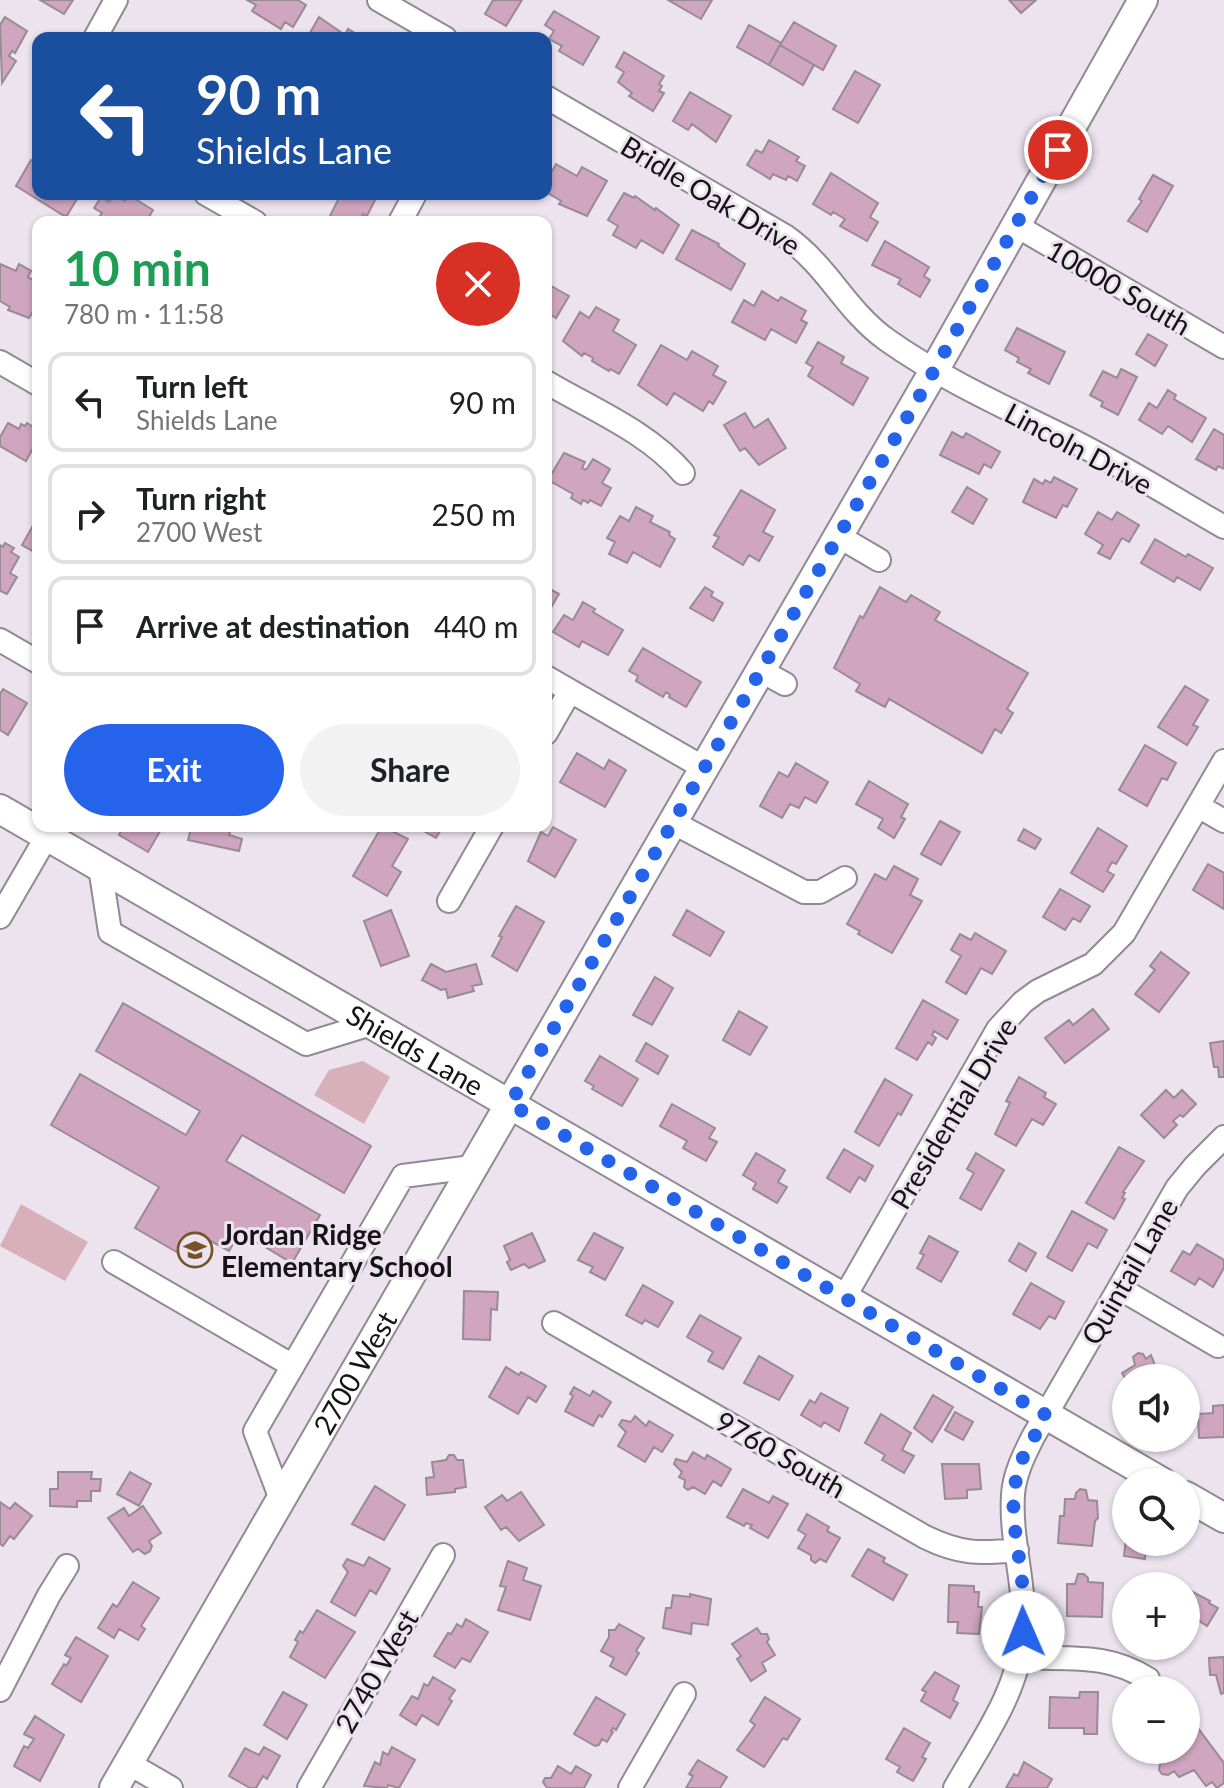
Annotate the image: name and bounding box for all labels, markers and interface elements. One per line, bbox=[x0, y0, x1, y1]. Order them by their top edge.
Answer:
text: 90 m bbox=[196, 60, 321, 127]
icon: left bbox=[64, 64, 168, 168]
pin bbox=[1024, 116, 1092, 184]
text: Shields Lane bbox=[196, 128, 392, 172]
street label: Bridle Oak Drive bbox=[615, 128, 807, 262]
icon: arrive bbox=[1036, 128, 1080, 172]
street label: 10000 South bbox=[1041, 232, 1197, 342]
text: 10 min bbox=[64, 239, 211, 296]
button: close bbox=[436, 242, 520, 326]
text: 780 m · 11:58 bbox=[64, 298, 224, 330]
text: Turn left bbox=[136, 368, 248, 404]
icon: left bbox=[68, 380, 112, 424]
text: 90 m bbox=[449, 384, 516, 420]
street label: Lincoln Drive bbox=[1000, 395, 1158, 501]
text: Shields Lane bbox=[136, 404, 277, 436]
text: Turn right bbox=[136, 480, 266, 516]
icon: right bbox=[68, 492, 112, 536]
text: 250 m bbox=[431, 496, 516, 532]
text: 2700 West bbox=[136, 516, 262, 548]
icon: arrive bbox=[68, 604, 112, 648]
text: Arrive at destination bbox=[136, 608, 410, 644]
text: 440 m bbox=[434, 608, 518, 644]
button: Exit bbox=[64, 724, 284, 816]
button: Share bbox=[300, 724, 520, 816]
street label: Shields Lane bbox=[341, 997, 490, 1102]
street label: Presidential Drive bbox=[882, 1011, 1024, 1215]
street label: Quintail Lane bbox=[1073, 1192, 1185, 1350]
place label: Jordan Ridge Elementary School bbox=[221, 1217, 453, 1283]
school or university icon: Jordan Ridge Elementary School bbox=[176, 1231, 214, 1269]
street label: 2700 West bbox=[306, 1305, 403, 1440]
map controls bbox=[1112, 1364, 1200, 1764]
button: sound bbox=[1112, 1364, 1200, 1452]
street label: 9760 South bbox=[710, 1403, 852, 1505]
button: search bbox=[1112, 1468, 1200, 1556]
button: + bbox=[1112, 1572, 1200, 1660]
position arrow bbox=[981, 1590, 1065, 1674]
street label: 2740 West bbox=[327, 1604, 425, 1738]
button: − bbox=[1112, 1676, 1200, 1764]

